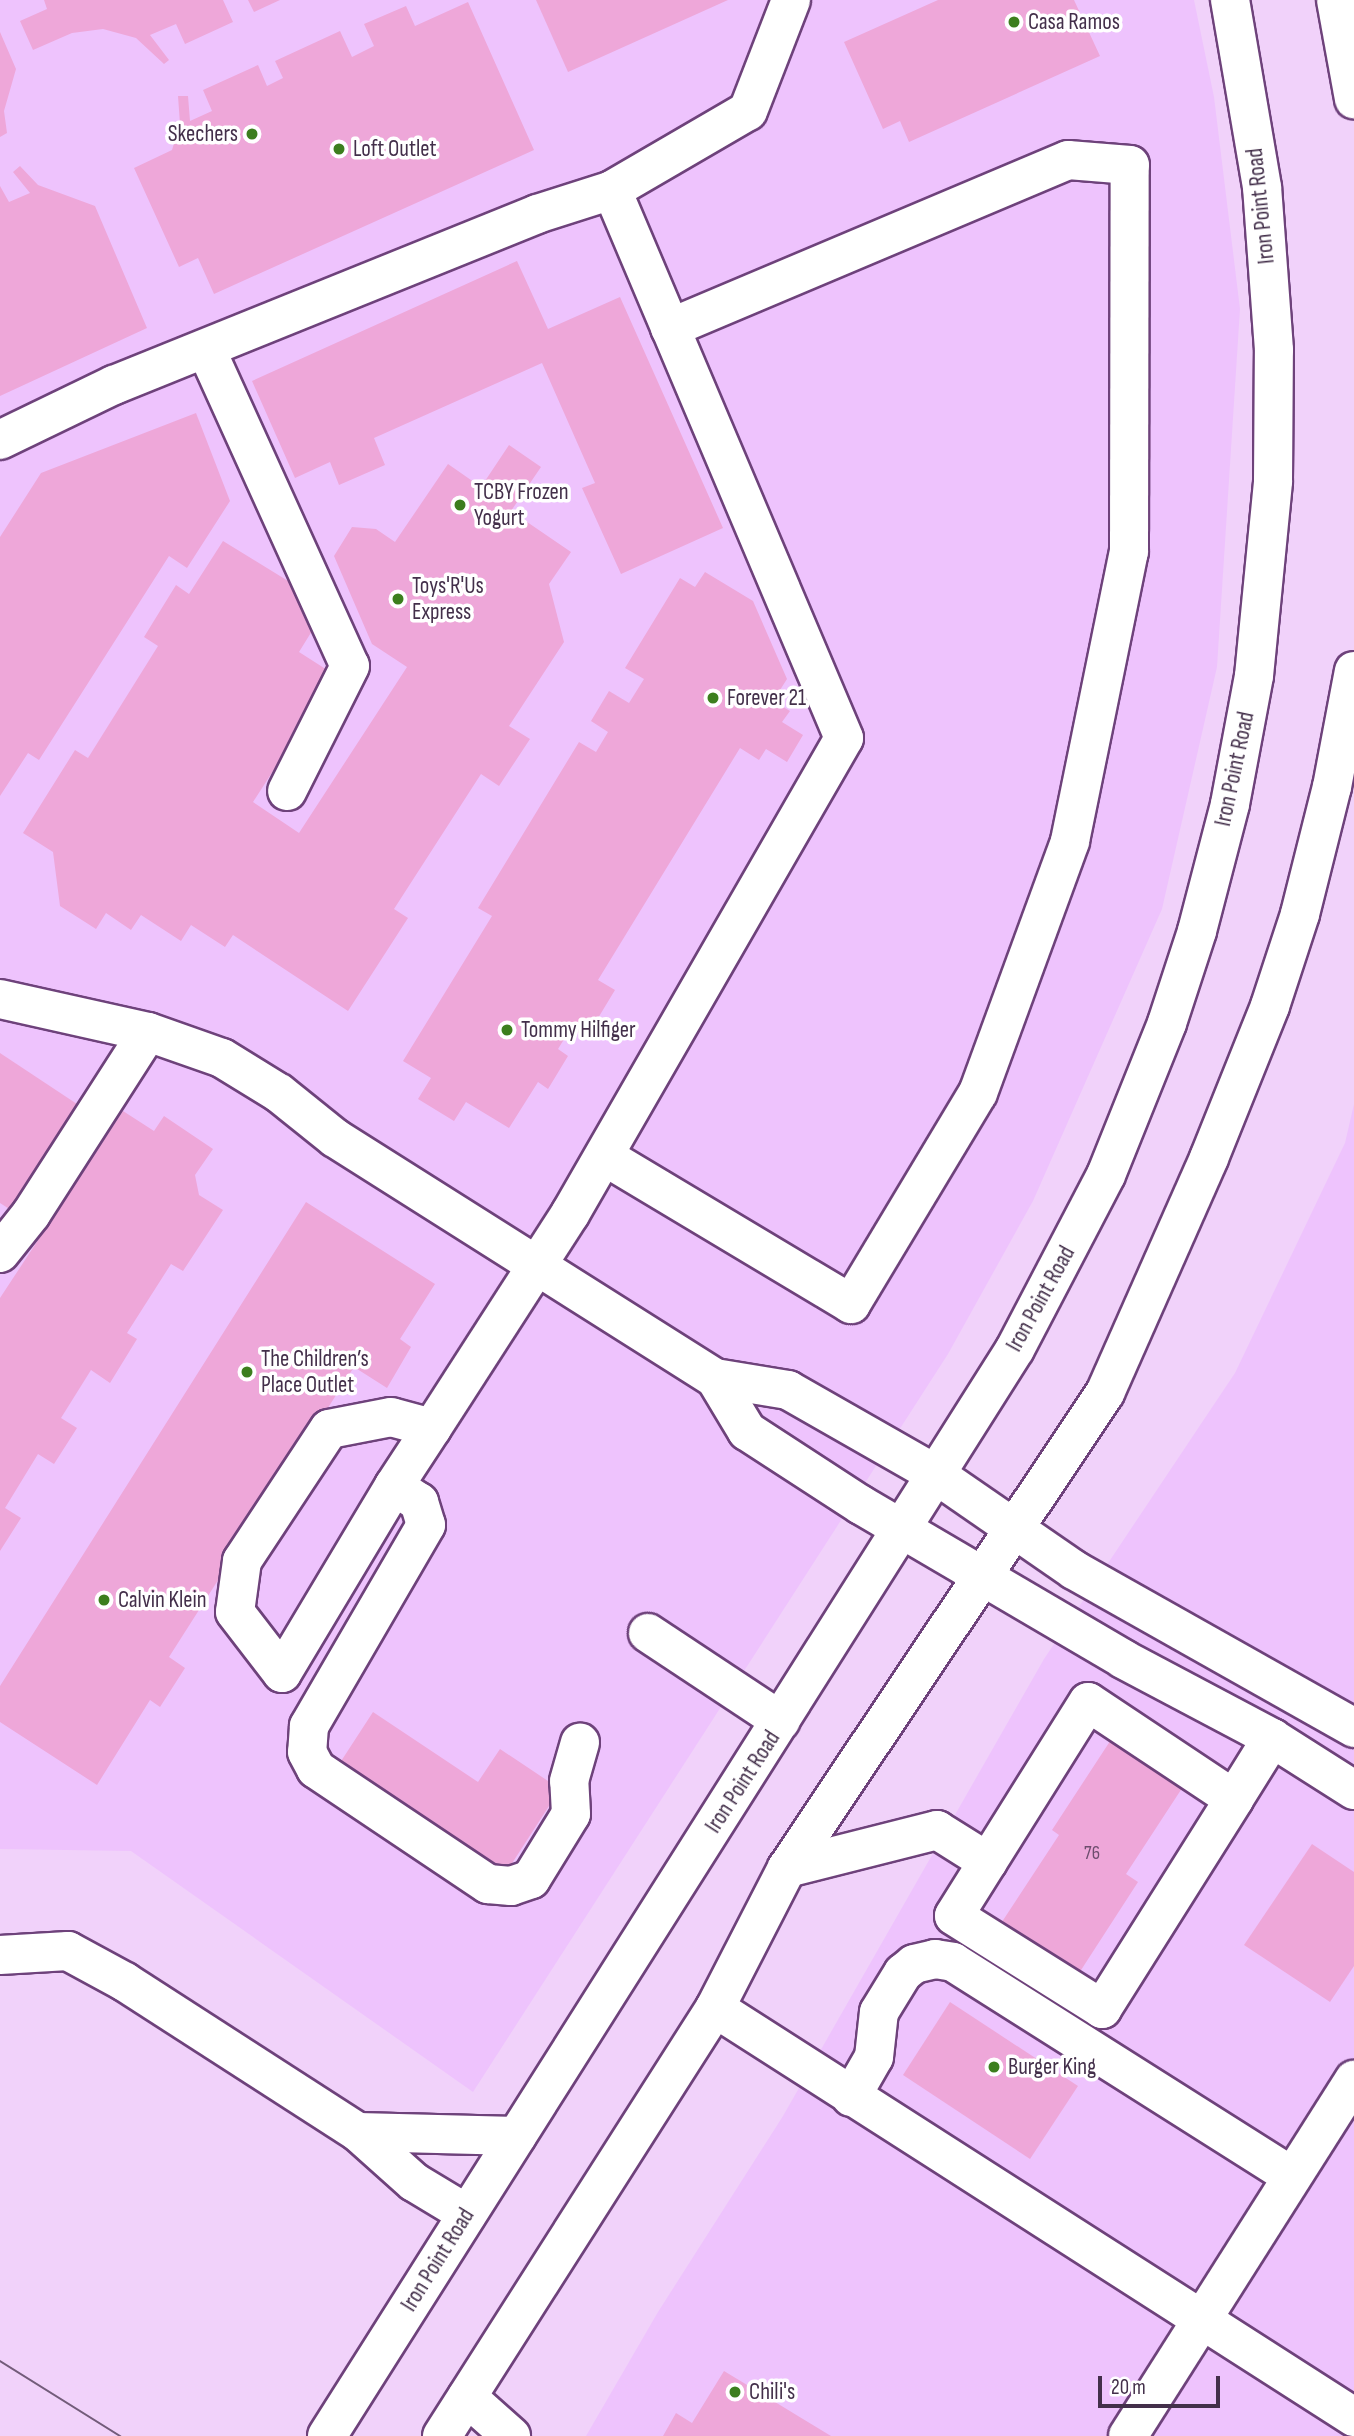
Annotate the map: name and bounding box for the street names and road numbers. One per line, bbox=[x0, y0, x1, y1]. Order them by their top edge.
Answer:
street label: Iron Point Road bbox=[1241, 147, 1281, 265]
street label: Iron Point Road bbox=[1209, 709, 1261, 829]
street label: Iron Point Road bbox=[1001, 1241, 1081, 1357]
street label: Iron Point Road bbox=[700, 1726, 786, 1838]
street label: Iron Point Road bbox=[395, 2203, 481, 2317]

